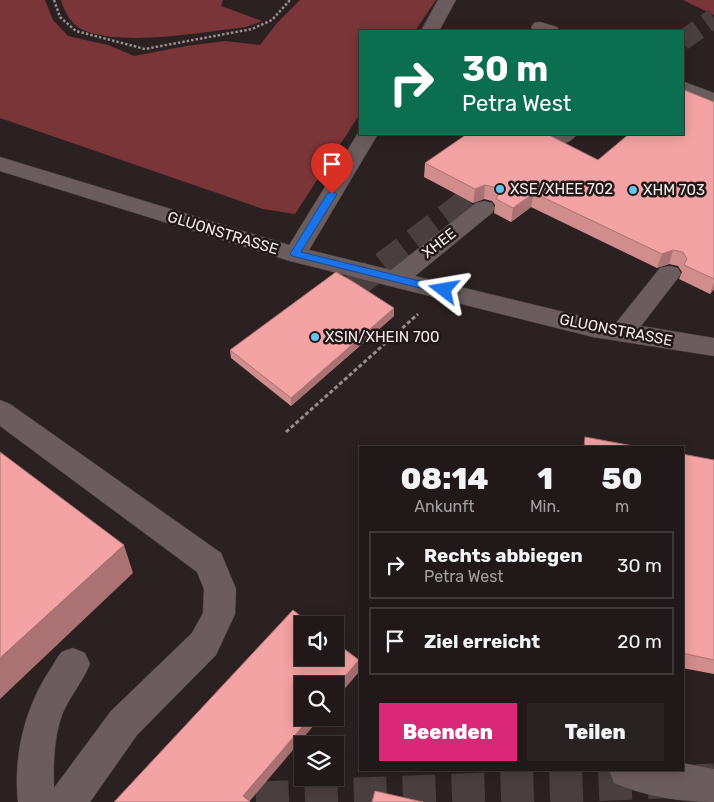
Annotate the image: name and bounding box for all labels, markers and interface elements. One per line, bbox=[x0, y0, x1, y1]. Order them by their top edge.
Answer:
text: 30 m bbox=[462, 48, 548, 90]
icon: right bbox=[379, 50, 444, 115]
text: Petra West bbox=[462, 90, 571, 117]
pin bbox=[311, 143, 353, 194]
icon: arrive bbox=[318, 150, 346, 178]
place label: XSE/XHEE 702 bbox=[510, 180, 613, 198]
place label: XHM 703 bbox=[643, 181, 705, 199]
marker: XSE/XHEE 702 bbox=[494, 183, 506, 195]
marker: XHM 703 bbox=[627, 184, 639, 196]
street label: GLUONSTRASSE bbox=[165, 208, 281, 258]
street label: XHEE bbox=[418, 224, 460, 262]
position arrow bbox=[417, 263, 469, 315]
street label: GLUONSTRASSE bbox=[558, 310, 674, 350]
place label: XSIN/XHEIN 700 bbox=[325, 328, 440, 346]
marker: XSIN/XHEIN 700 bbox=[309, 331, 321, 343]
text: 08:14 bbox=[400, 461, 488, 497]
text: 1 bbox=[537, 461, 553, 497]
text: 50 bbox=[602, 461, 643, 497]
text: Ankunft bbox=[414, 497, 475, 516]
text: Min. bbox=[530, 497, 560, 516]
text: m bbox=[615, 497, 629, 516]
text: Rechts abbiegen bbox=[424, 544, 583, 567]
icon: right bbox=[381, 551, 409, 579]
text: 30 m bbox=[617, 554, 662, 577]
text: Petra West bbox=[424, 567, 504, 586]
map controls bbox=[294, 616, 344, 786]
button: sound bbox=[294, 616, 344, 666]
icon: arrive bbox=[381, 627, 409, 655]
text: Ziel erreicht bbox=[424, 630, 540, 653]
text: 20 m bbox=[617, 630, 662, 653]
button: search bbox=[294, 676, 344, 726]
button: Beenden bbox=[379, 703, 517, 761]
button: Teilen bbox=[527, 703, 664, 761]
button: layers bbox=[294, 736, 344, 786]

